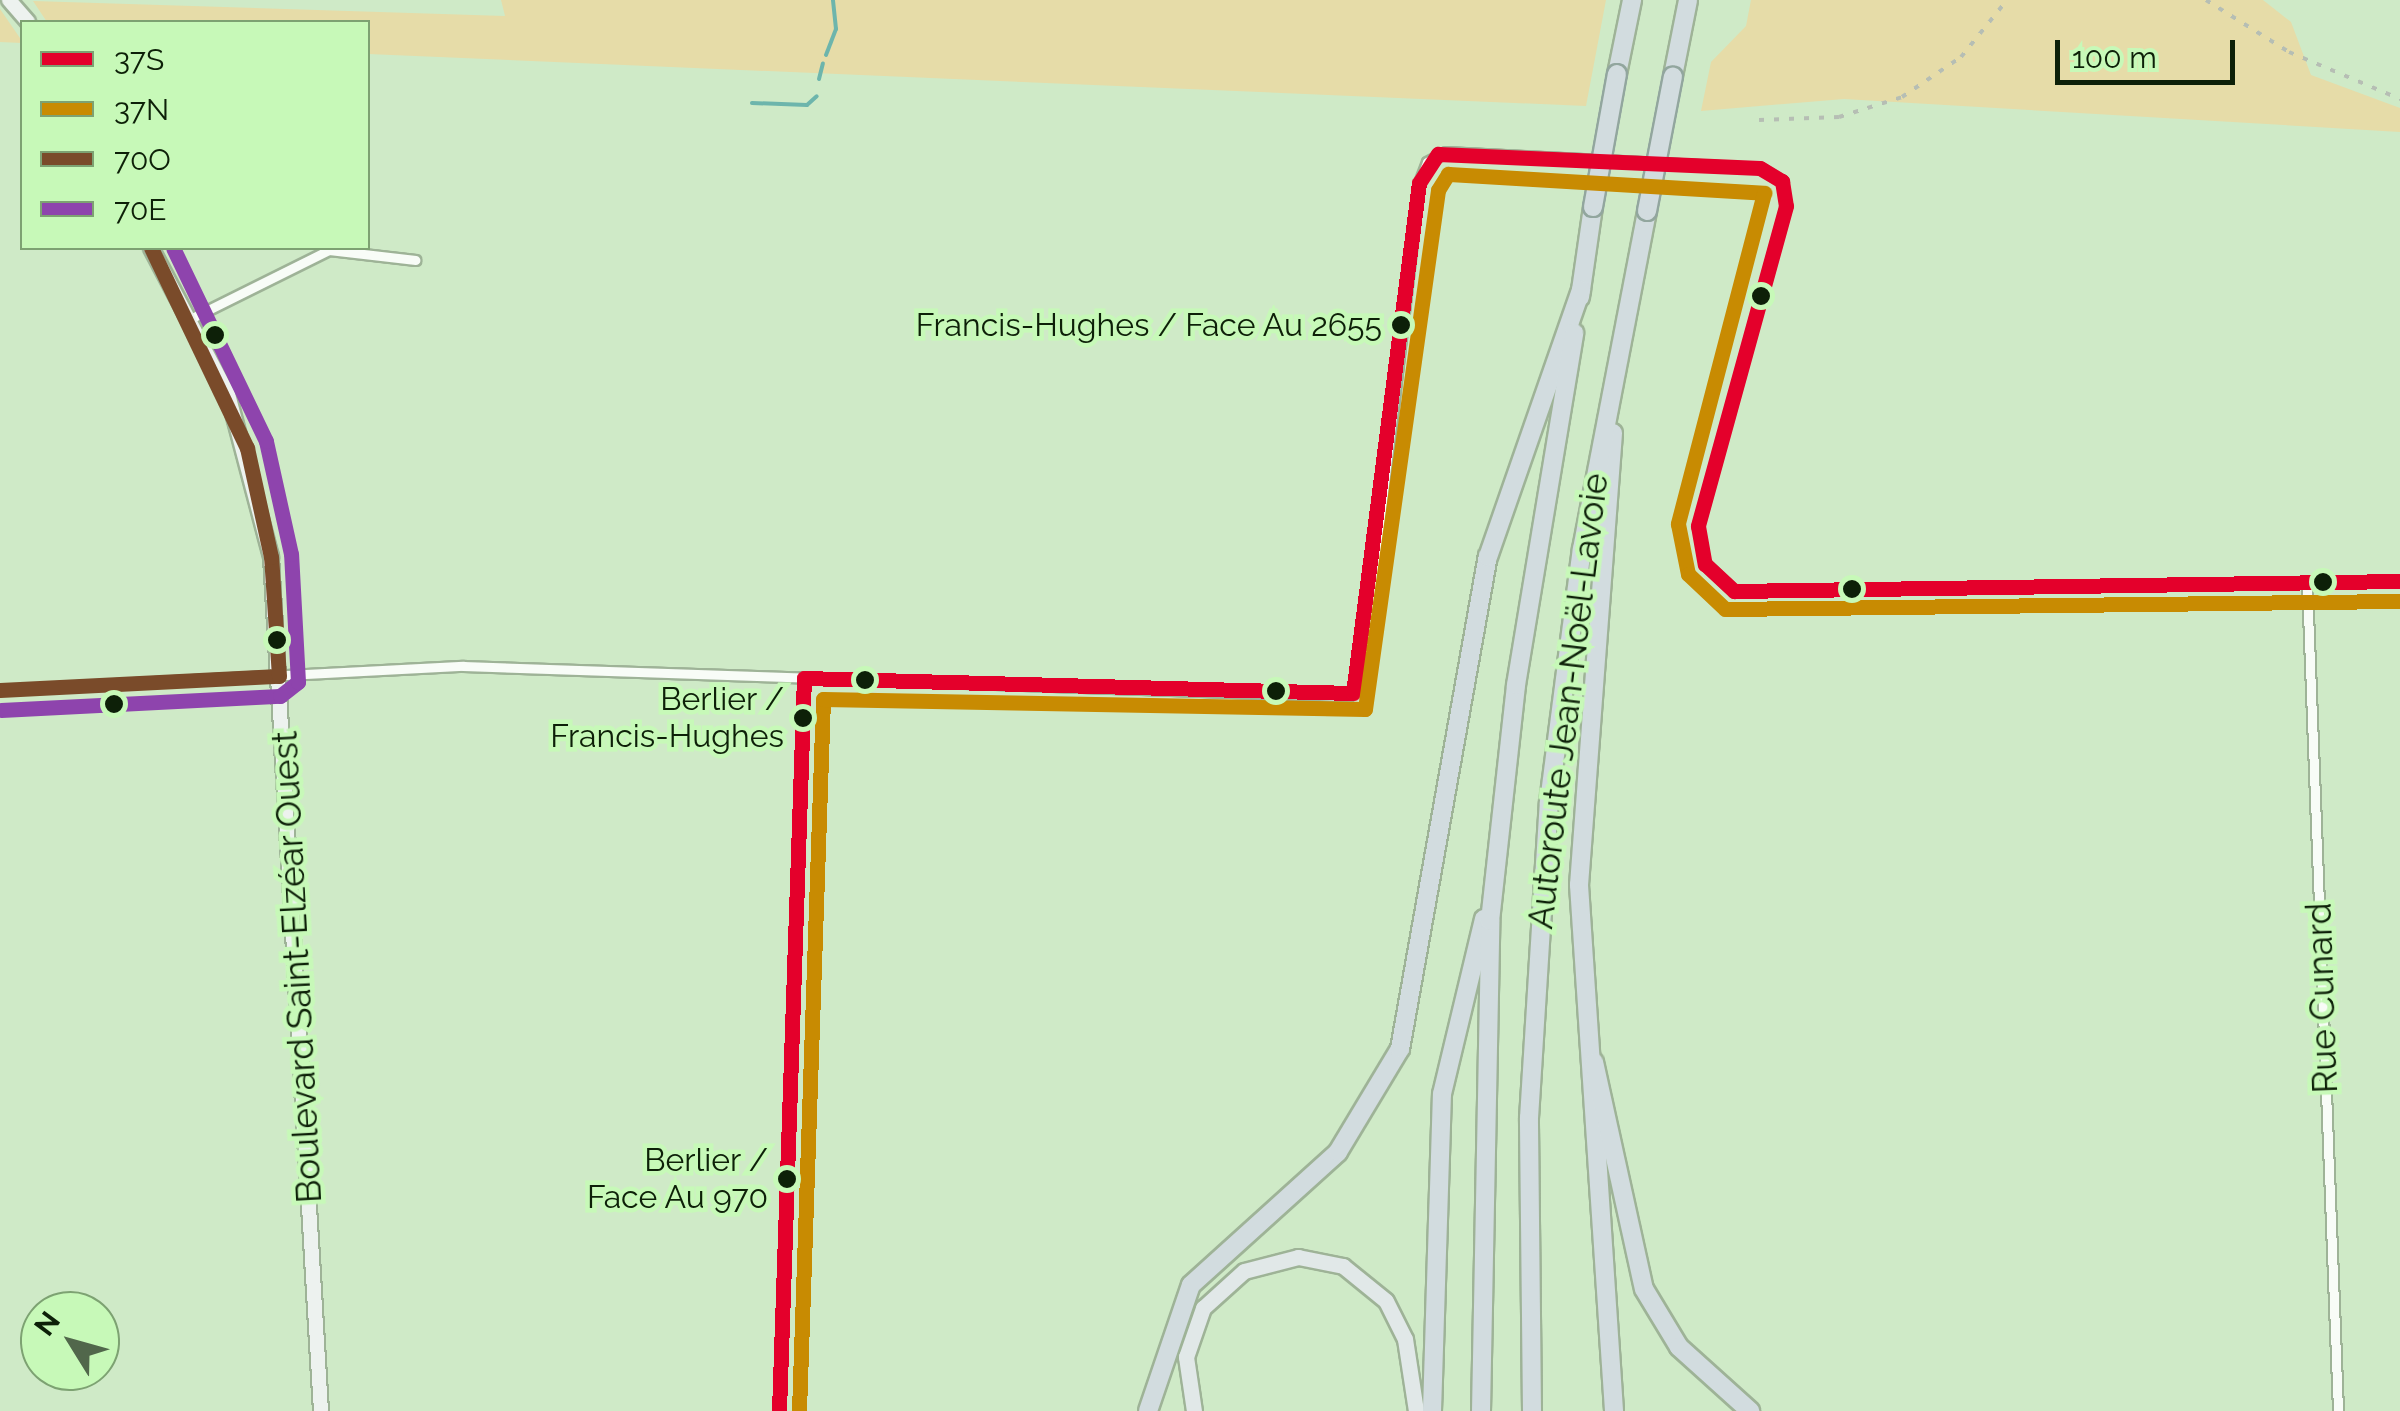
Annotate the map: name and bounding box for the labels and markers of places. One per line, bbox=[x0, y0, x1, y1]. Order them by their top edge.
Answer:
unlabelled marker bbox=[1751, 286, 1771, 306]
place label: Francis-Hughes / Face Au 2655 bbox=[915, 306, 1382, 344]
marker: Francis-Hughes / Face Au 2655 bbox=[1391, 315, 1411, 335]
unlabelled marker bbox=[205, 325, 225, 345]
unlabelled marker bbox=[2313, 572, 2333, 592]
unlabelled marker bbox=[1842, 579, 1862, 599]
unlabelled marker bbox=[267, 630, 287, 650]
unlabelled marker bbox=[855, 670, 875, 690]
place label: Berlier / Francis-Hughes bbox=[550, 681, 784, 756]
unlabelled marker bbox=[1266, 681, 1286, 701]
unlabelled marker bbox=[104, 694, 124, 714]
marker: Berlier / Francis-Hughes bbox=[793, 708, 813, 728]
place label: Berlier / Face Au 970 bbox=[586, 1142, 768, 1217]
marker: Berlier / Face Au 970 bbox=[777, 1169, 797, 1189]

